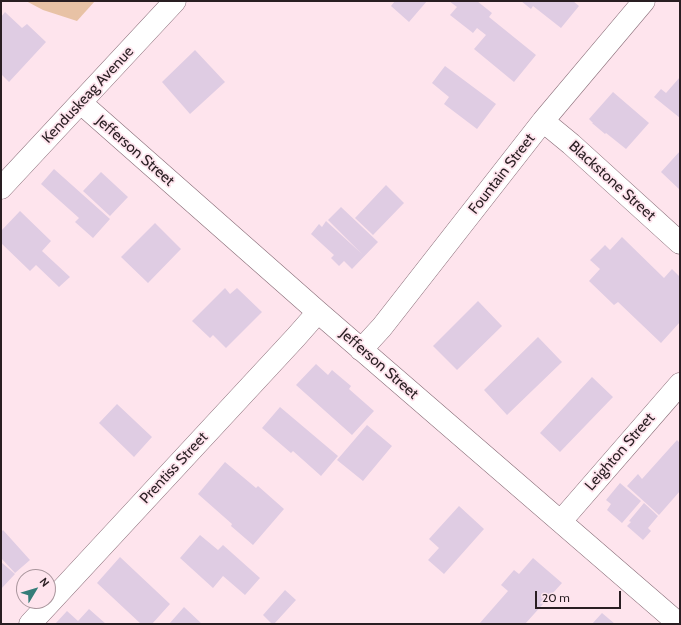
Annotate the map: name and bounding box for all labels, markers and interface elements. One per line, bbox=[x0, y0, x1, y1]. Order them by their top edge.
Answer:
street label: Kenduskeag Avenue bbox=[38, 43, 138, 147]
street label: Jefferson Street bbox=[92, 112, 178, 190]
street label: Fountain Street bbox=[465, 130, 539, 218]
street label: Blackstone Street bbox=[565, 137, 659, 225]
street label: Jefferson Street bbox=[336, 325, 422, 403]
street label: Leighton Street bbox=[581, 409, 659, 495]
street label: Prentiss Street bbox=[136, 428, 212, 508]
north arrow bbox=[16, 569, 56, 609]
text: N bbox=[37, 575, 53, 590]
scale bar bbox=[537, 583, 623, 609]
text: 20 m bbox=[542, 590, 570, 605]

